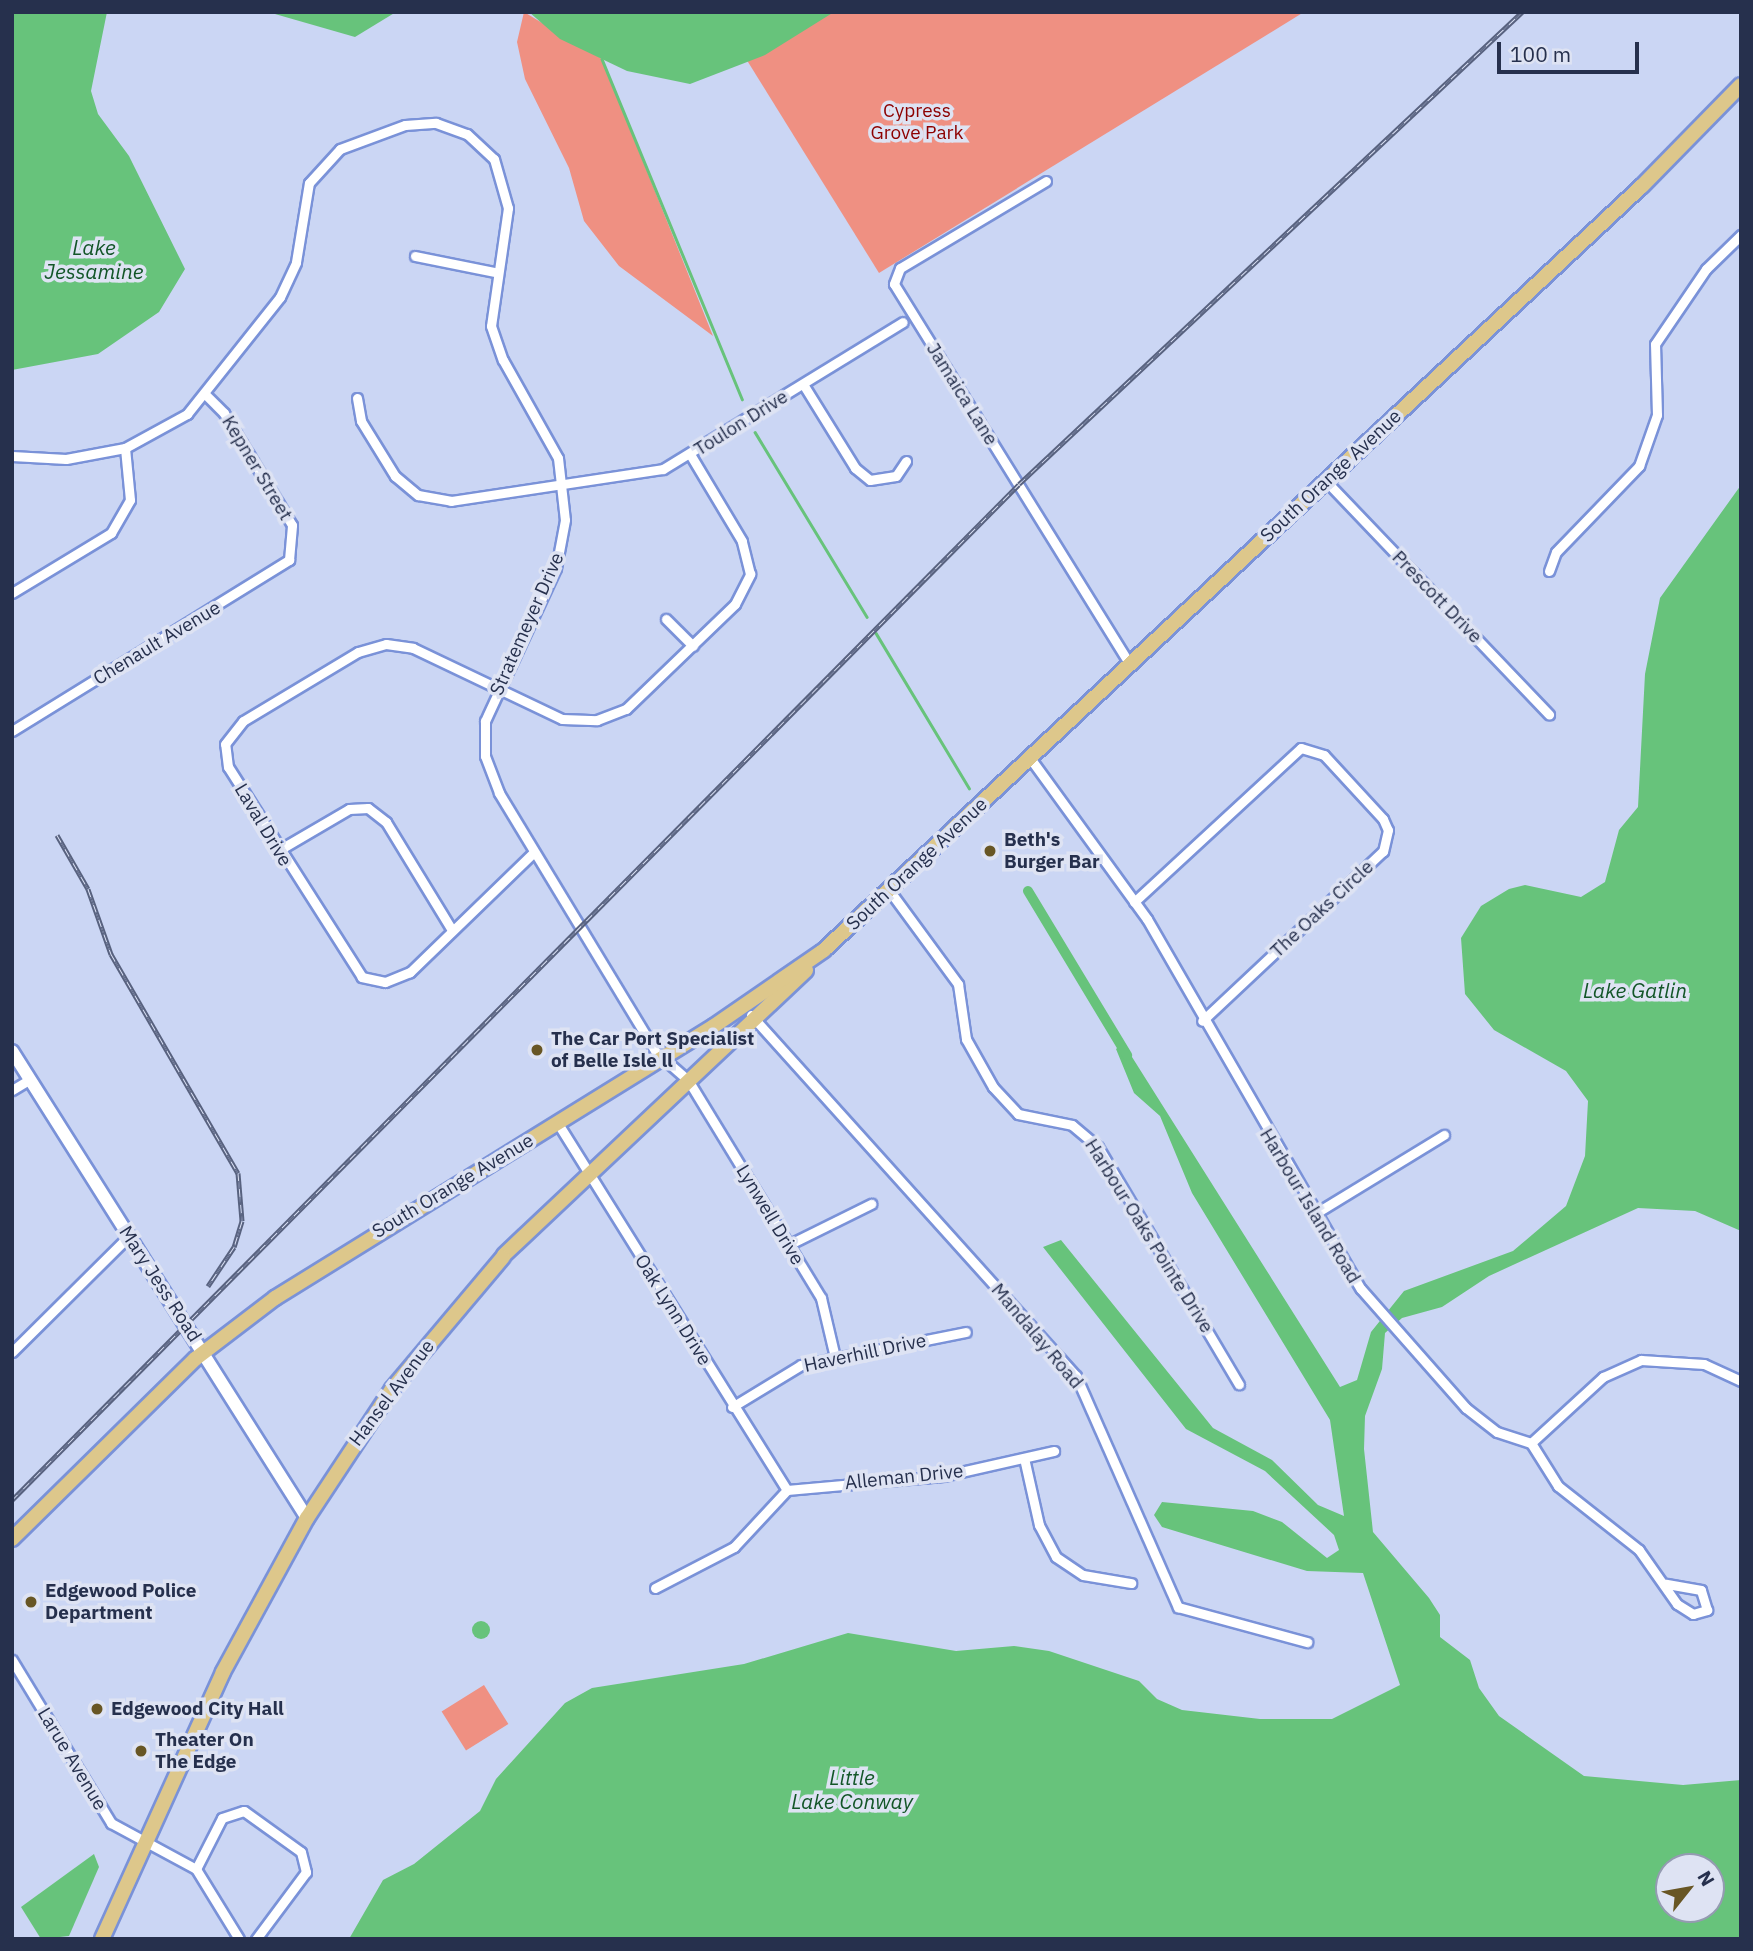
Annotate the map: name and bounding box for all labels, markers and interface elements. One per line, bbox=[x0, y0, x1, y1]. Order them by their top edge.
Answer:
scale bar bbox=[1501, 28, 1643, 72]
text: 100 m bbox=[1510, 40, 1571, 68]
park label: Cypress Grove Park bbox=[870, 100, 964, 144]
water label: Lake Jessamine bbox=[44, 234, 144, 284]
street label: Jamaica Lane bbox=[921, 339, 1003, 449]
street label: Toulon Drive bbox=[690, 385, 792, 461]
street label: South Orange Avenue bbox=[1256, 405, 1406, 547]
street label: Kepner Street bbox=[217, 412, 297, 524]
street label: Prescott Drive bbox=[1387, 546, 1487, 648]
street label: Stratemeyer Drive bbox=[485, 549, 569, 699]
street label: Chenault Avenue bbox=[89, 596, 225, 690]
street label: Laval Drive bbox=[229, 779, 297, 871]
street label: South Orange Avenue bbox=[842, 793, 992, 935]
place label: Beth's Burger Bar bbox=[1004, 829, 1100, 873]
marker: Beth's Burger Bar bbox=[982, 843, 998, 859]
street label: The Oaks Circle bbox=[1266, 856, 1378, 962]
water label: Lake Gatlin bbox=[1583, 977, 1687, 1003]
place label: The Car Port Specialist of Belle Isle ll bbox=[551, 1028, 754, 1072]
marker: The Car Port Specialist of Belle Isle ll bbox=[529, 1042, 545, 1058]
street label: Harbour Island Road bbox=[1255, 1124, 1365, 1288]
street label: South Orange Avenue bbox=[368, 1129, 538, 1243]
street label: Harbour Oaks Pointe Drive bbox=[1080, 1135, 1218, 1337]
street label: Lynwell Drive bbox=[731, 1161, 809, 1269]
street label: Mary Jess Road bbox=[114, 1222, 206, 1346]
street label: Oak Lynn Drive bbox=[630, 1250, 716, 1370]
street label: Mandalay Road bbox=[986, 1279, 1088, 1393]
street label: Haverhill Drive bbox=[802, 1329, 928, 1377]
street label: Hansel Avenue bbox=[345, 1335, 439, 1451]
street label: Alleman Drive bbox=[844, 1459, 964, 1495]
place label: Edgewood Police Department bbox=[45, 1580, 197, 1624]
marker: Edgewood Police Department bbox=[23, 1594, 39, 1610]
place label: Edgewood City Hall bbox=[111, 1698, 284, 1720]
marker: Edgewood City Hall bbox=[89, 1701, 105, 1717]
street label: Larue Avenue bbox=[32, 1704, 112, 1814]
place label: Theater On The Edge bbox=[155, 1729, 254, 1773]
marker: Theater On The Edge bbox=[133, 1743, 149, 1759]
water label: Little Lake Conway bbox=[791, 1764, 913, 1814]
north arrow bbox=[1655, 1853, 1725, 1923]
text: N bbox=[1692, 1866, 1720, 1890]

